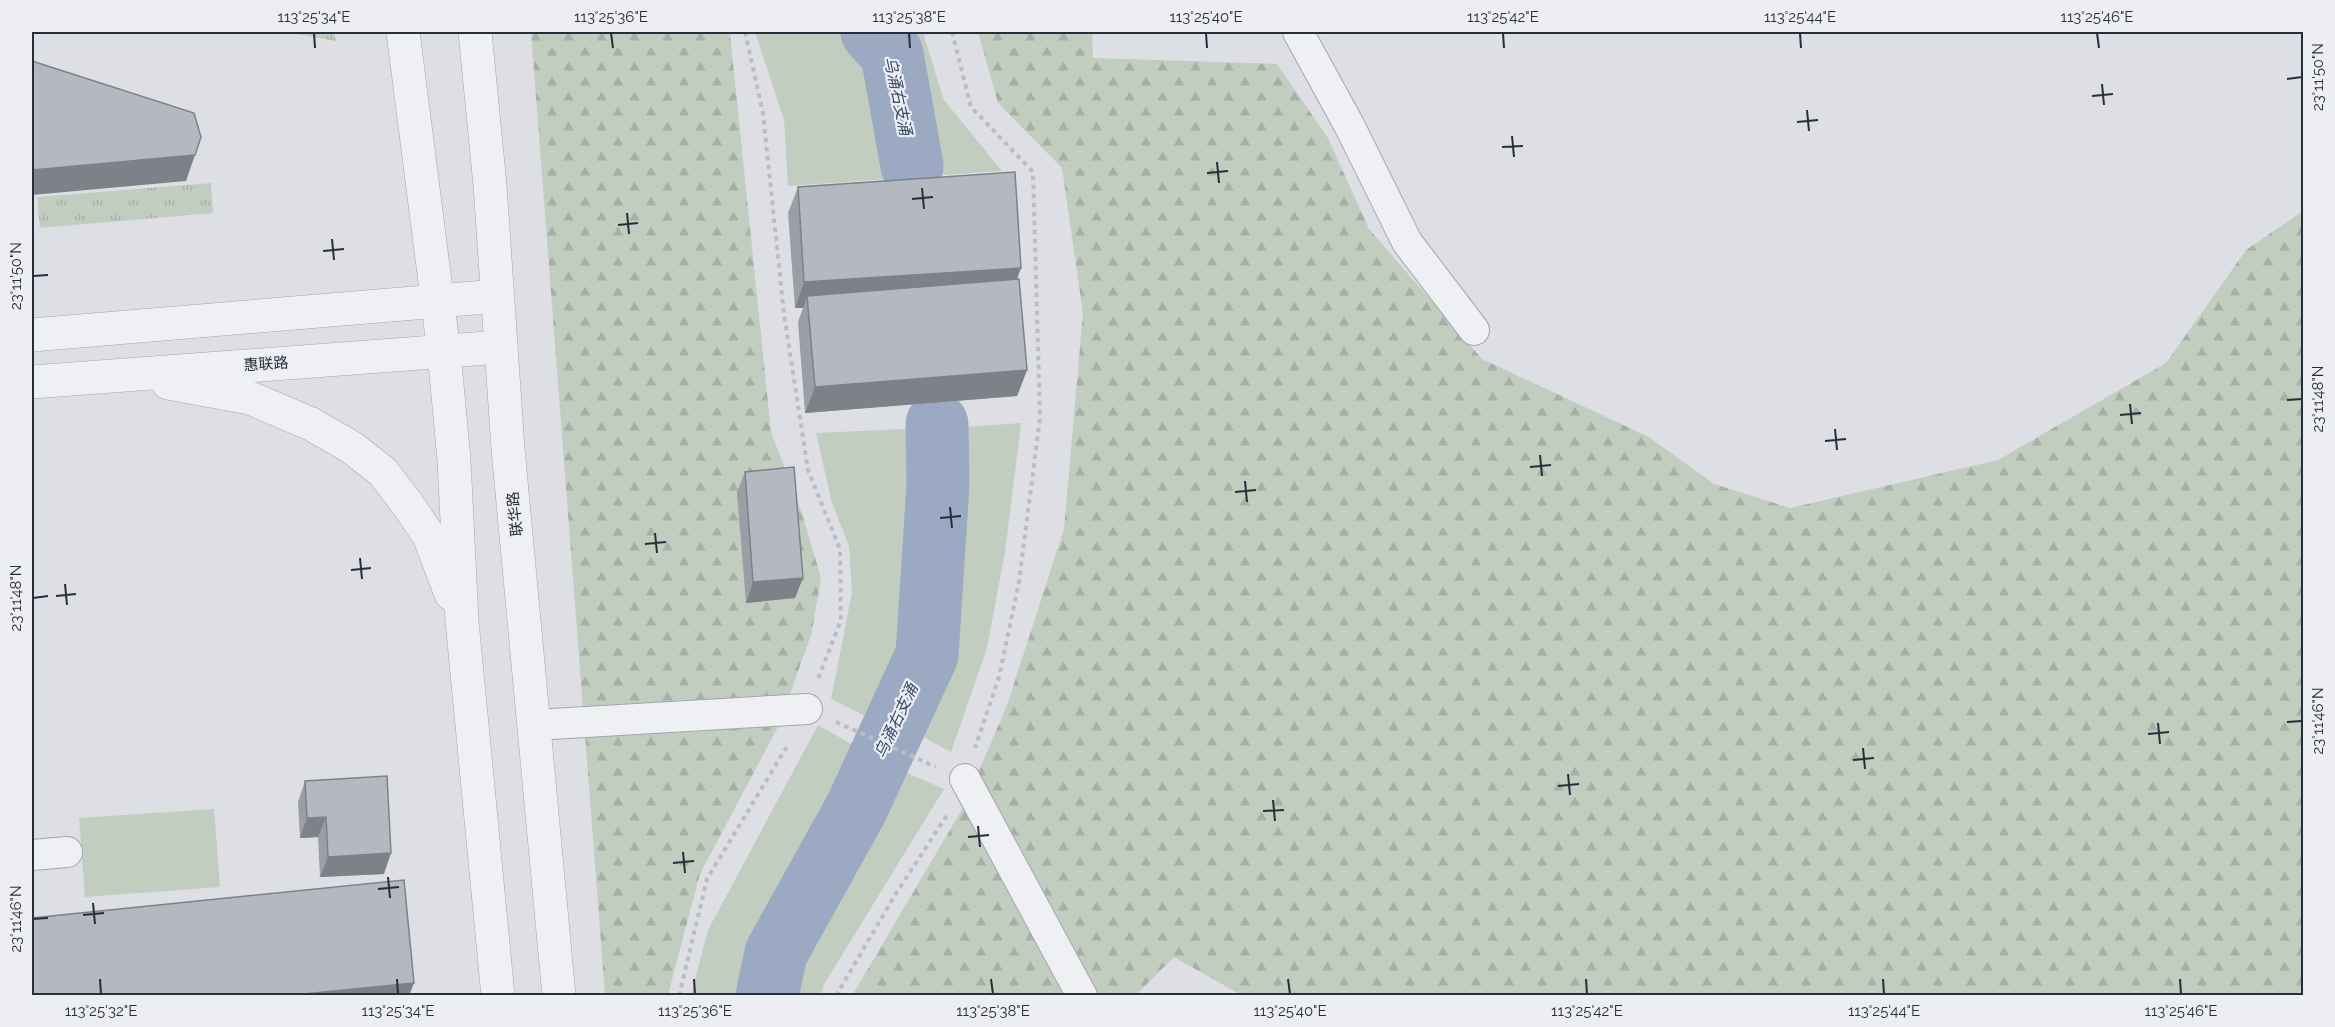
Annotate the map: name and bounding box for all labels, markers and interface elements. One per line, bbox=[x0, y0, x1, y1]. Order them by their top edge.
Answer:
text: 113°25'34"E bbox=[278, 8, 350, 26]
text: 113°25'36"E bbox=[574, 8, 648, 26]
text: 113°25'38"E bbox=[872, 8, 946, 26]
text: 113°25'40"E bbox=[1169, 8, 1243, 26]
text: 113°25'42"E bbox=[1467, 8, 1539, 26]
text: 113°25'44"E bbox=[1764, 8, 1836, 26]
text: 113°25'46"E bbox=[2060, 8, 2134, 26]
text: 23°11'50"N bbox=[2309, 43, 2327, 111]
water label: 乌涌右支涌 bbox=[880, 55, 916, 139]
text: 23°11'50"N bbox=[7, 242, 25, 310]
street label: 惠联路 bbox=[243, 353, 289, 375]
text: 23°11'48"N bbox=[2309, 366, 2327, 432]
street label: 联华路 bbox=[504, 491, 526, 537]
text: 23°11'48"N bbox=[7, 565, 25, 631]
water label: 乌涌右支涌 bbox=[870, 679, 922, 761]
text: 23°11'46"N bbox=[2309, 688, 2327, 754]
text: 23°11'46"N bbox=[7, 886, 25, 952]
text: 113°25'32"E bbox=[65, 1002, 137, 1020]
text: 113°25'34"E bbox=[362, 1002, 434, 1020]
text: 113°25'36"E bbox=[658, 1002, 732, 1020]
text: 113°25'38"E bbox=[956, 1002, 1030, 1020]
text: 113°25'40"E bbox=[1253, 1002, 1327, 1020]
text: 113°25'42"E bbox=[1551, 1002, 1623, 1020]
text: 113°25'44"E bbox=[1848, 1002, 1920, 1020]
text: 113°25'46"E bbox=[2144, 1002, 2218, 1020]

